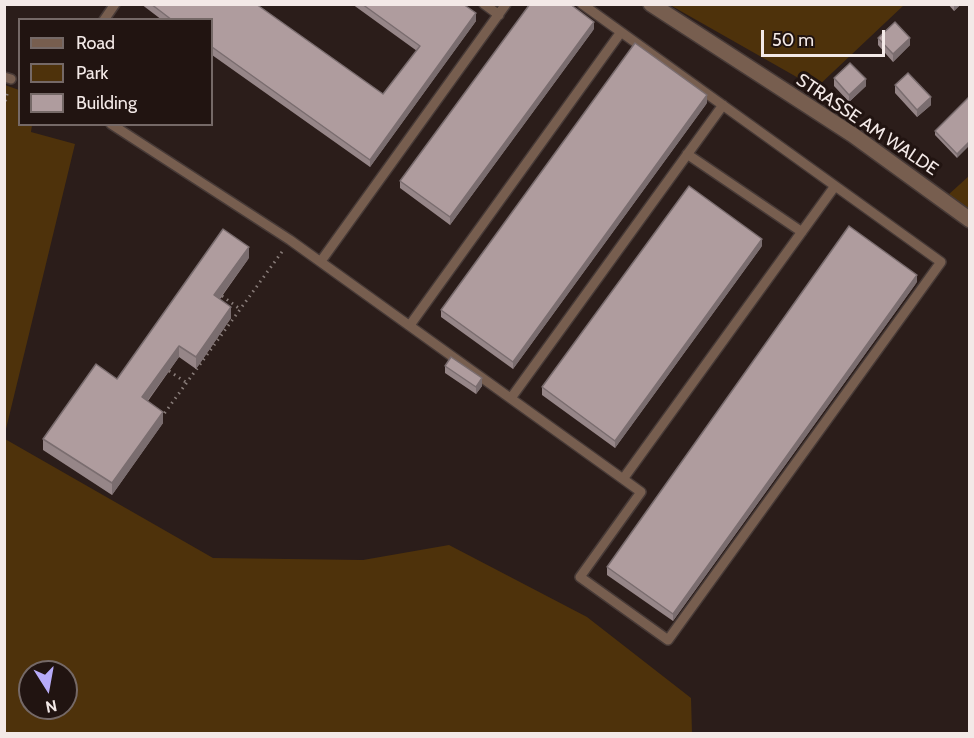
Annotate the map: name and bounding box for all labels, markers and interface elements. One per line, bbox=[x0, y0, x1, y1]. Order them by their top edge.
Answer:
legend bbox=[18, 18, 213, 126]
scale bar bbox=[764, 18, 888, 56]
text: 50 m bbox=[772, 29, 814, 51]
text: Road bbox=[76, 32, 115, 54]
text: Park bbox=[76, 62, 108, 84]
street label: STRASSE AM WALDE bbox=[792, 70, 942, 180]
text: Building bbox=[76, 92, 137, 114]
north arrow bbox=[18, 660, 78, 720]
text: N bbox=[44, 696, 59, 717]

